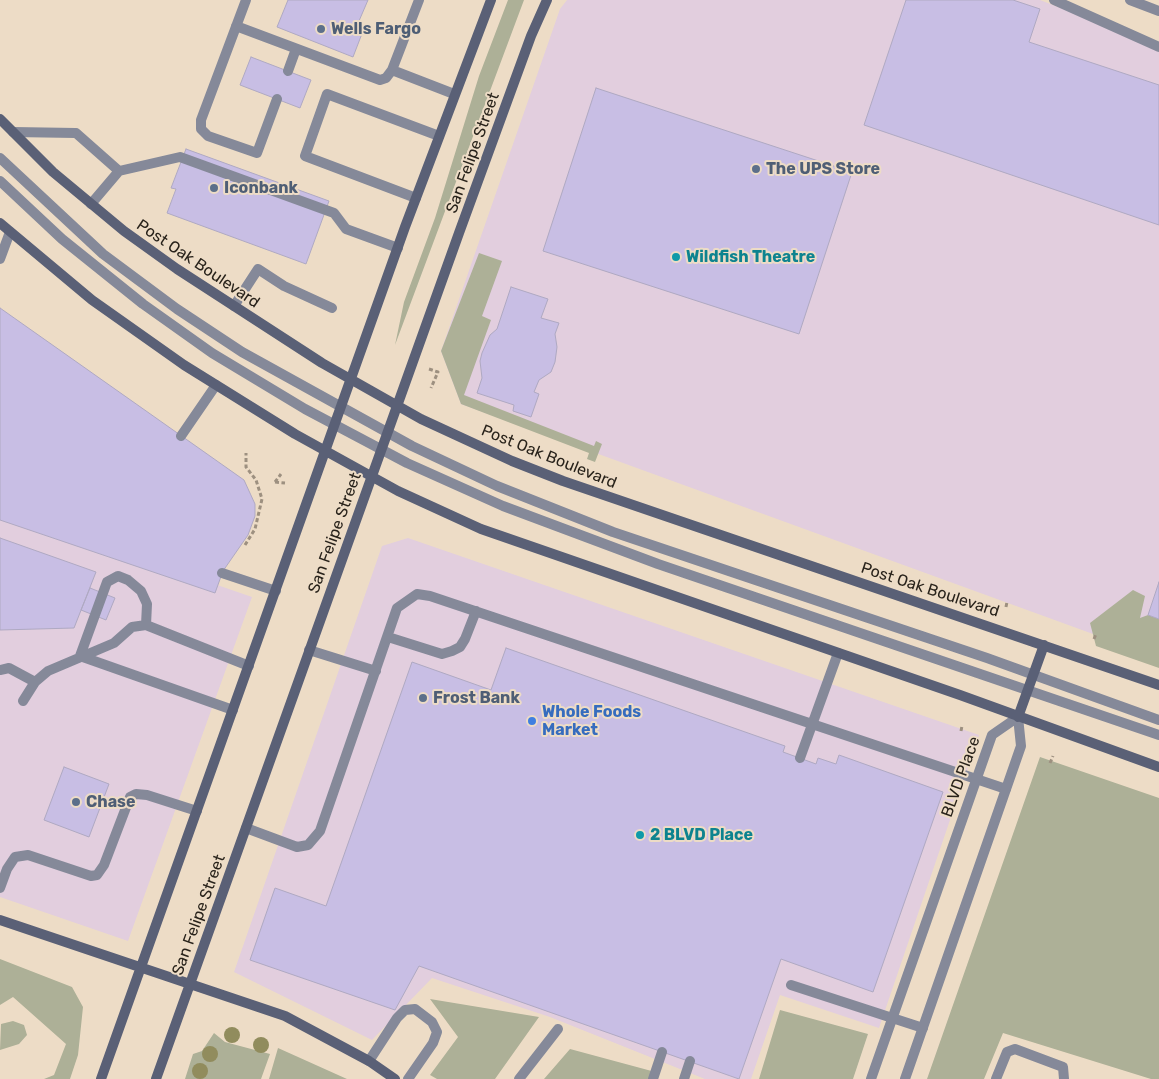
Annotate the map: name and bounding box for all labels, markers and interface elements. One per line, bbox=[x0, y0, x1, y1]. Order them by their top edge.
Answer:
place label: Wells Fargo bbox=[331, 19, 421, 39]
marker: Wells Fargo bbox=[315, 23, 327, 35]
street label: San Felipe Street bbox=[442, 90, 504, 216]
place label: The UPS Store bbox=[766, 159, 880, 179]
marker: The UPS Store bbox=[750, 163, 762, 175]
place label: Iconbank bbox=[224, 178, 298, 198]
marker: Iconbank bbox=[208, 182, 220, 194]
street label: Post Oak Boulevard bbox=[133, 216, 263, 312]
place label: Wildfish Theatre bbox=[686, 247, 815, 267]
marker: Wildfish Theatre bbox=[670, 251, 682, 263]
street label: Post Oak Boulevard bbox=[478, 421, 620, 493]
street label: San Felipe Street bbox=[304, 470, 366, 596]
street label: Post Oak Boulevard bbox=[858, 559, 1002, 621]
place label: Frost Bank bbox=[433, 688, 520, 708]
marker: Frost Bank bbox=[417, 692, 429, 704]
place label: Whole Foods Market bbox=[542, 702, 641, 740]
marker: Whole Foods Market bbox=[526, 715, 538, 727]
street label: BLVD Place bbox=[938, 734, 984, 820]
place label: Chase bbox=[86, 792, 135, 812]
marker: Chase bbox=[70, 796, 82, 808]
place label: 2 BLVD Place bbox=[650, 825, 753, 845]
marker: 2 BLVD Place bbox=[634, 829, 646, 841]
street label: San Felipe Street bbox=[168, 852, 230, 978]

